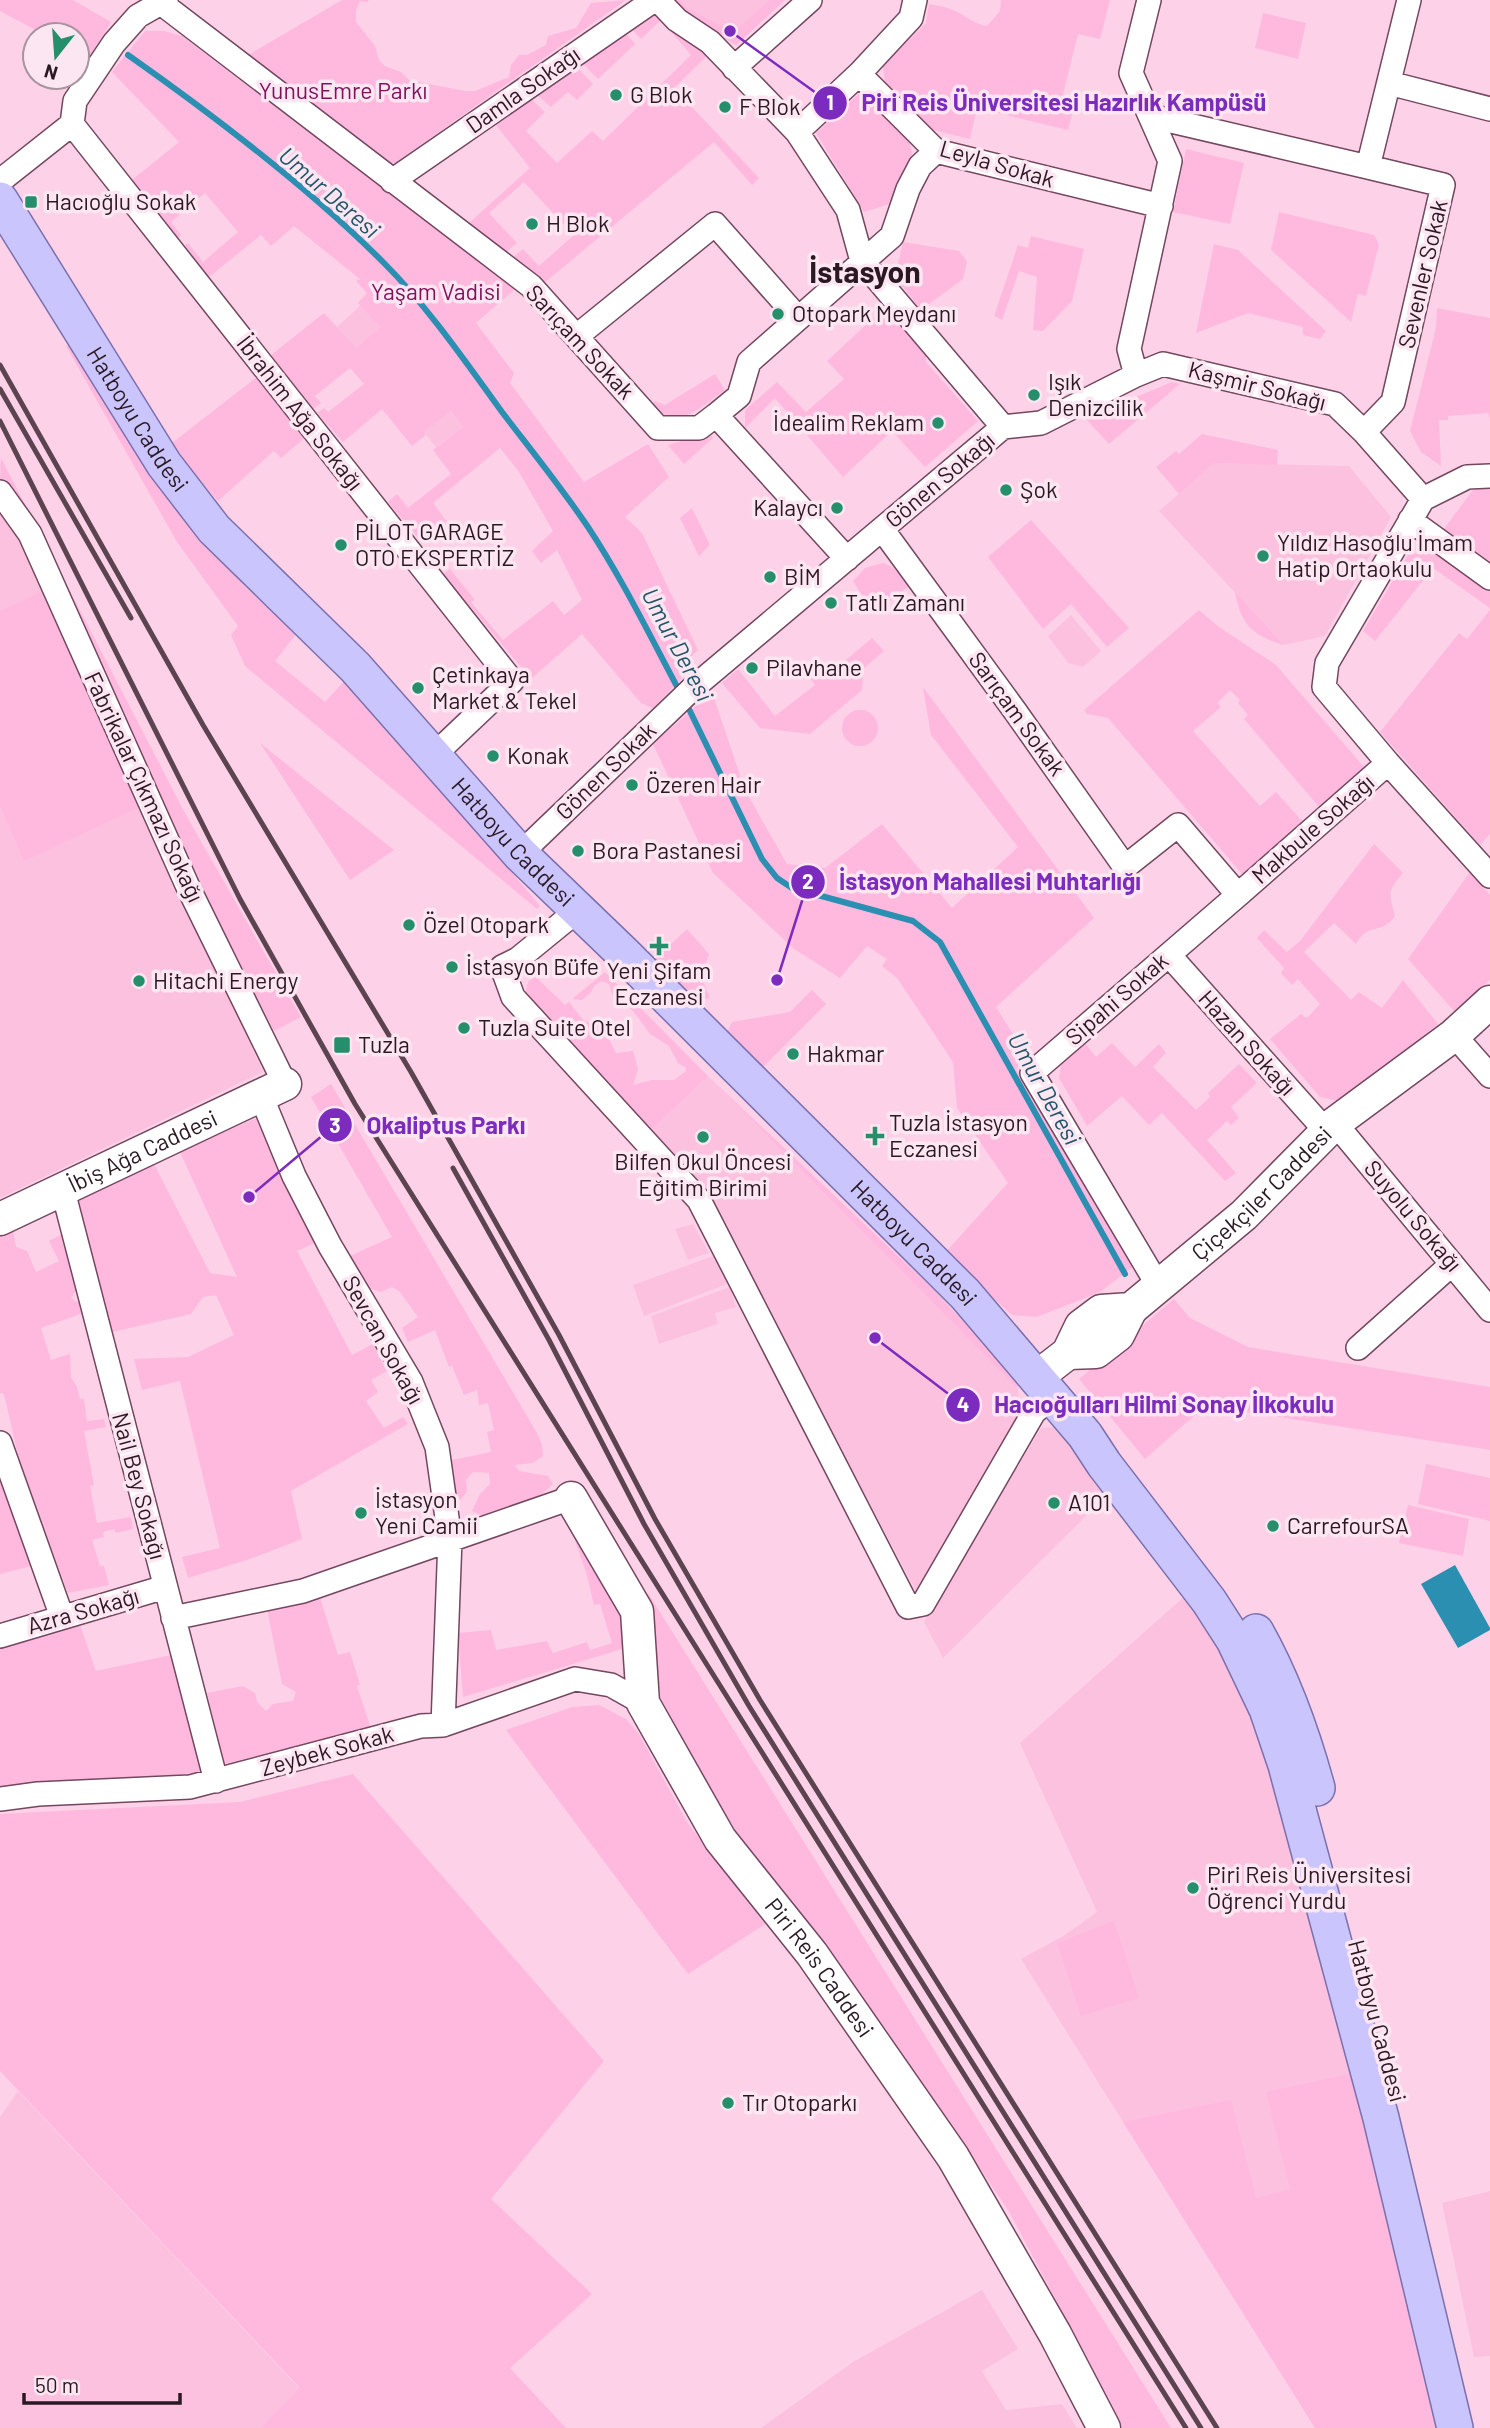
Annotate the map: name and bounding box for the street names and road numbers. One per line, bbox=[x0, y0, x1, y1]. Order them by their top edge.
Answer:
street label: Damla Sokağı bbox=[460, 40, 585, 139]
street label: Leyla Sokak bbox=[937, 133, 1058, 193]
street label: Sevenler Sokak bbox=[1391, 197, 1453, 351]
street label: Sarıçam Sokak bbox=[521, 278, 641, 404]
street label: İbrahim Ağa Sokağı bbox=[232, 329, 370, 495]
street label: Hatboyu Caddesi bbox=[82, 341, 195, 497]
street label: Kaşmir Sokağı bbox=[1185, 354, 1329, 416]
street label: Gönen Sokağı bbox=[879, 425, 1000, 533]
street label: Sarıçam Sokak bbox=[963, 646, 1072, 781]
street label: Fabrikalar Çıkmazı Sokağı bbox=[79, 667, 211, 906]
street label: Gönen Sokak bbox=[549, 716, 661, 825]
street label: Makbule Sokağı bbox=[1245, 767, 1379, 889]
street label: Hatboyu Caddesi bbox=[446, 771, 581, 912]
street label: Sipahi Sokak bbox=[1059, 946, 1174, 1051]
street label: Hazan Sokağı bbox=[1193, 984, 1302, 1101]
street label: İbiş Ağa Caddesi bbox=[63, 1103, 222, 1198]
street label: Çiçekçiler Caddesi bbox=[1185, 1120, 1337, 1266]
street label: Suyolu Sokağı bbox=[1359, 1154, 1469, 1277]
street label: Hatboyu Caddesi bbox=[846, 1173, 984, 1311]
street label: Sevcan Sokağı bbox=[337, 1270, 431, 1409]
street label: Nail Bey Sokağı bbox=[107, 1409, 173, 1562]
street label: Azra Sokağı bbox=[24, 1581, 142, 1639]
street label: Zeybek Sokak bbox=[257, 1719, 396, 1781]
street label: Piri Reis Caddesi bbox=[760, 1892, 880, 2042]
street label: Hatboyu Caddesi bbox=[1343, 1937, 1413, 2105]

